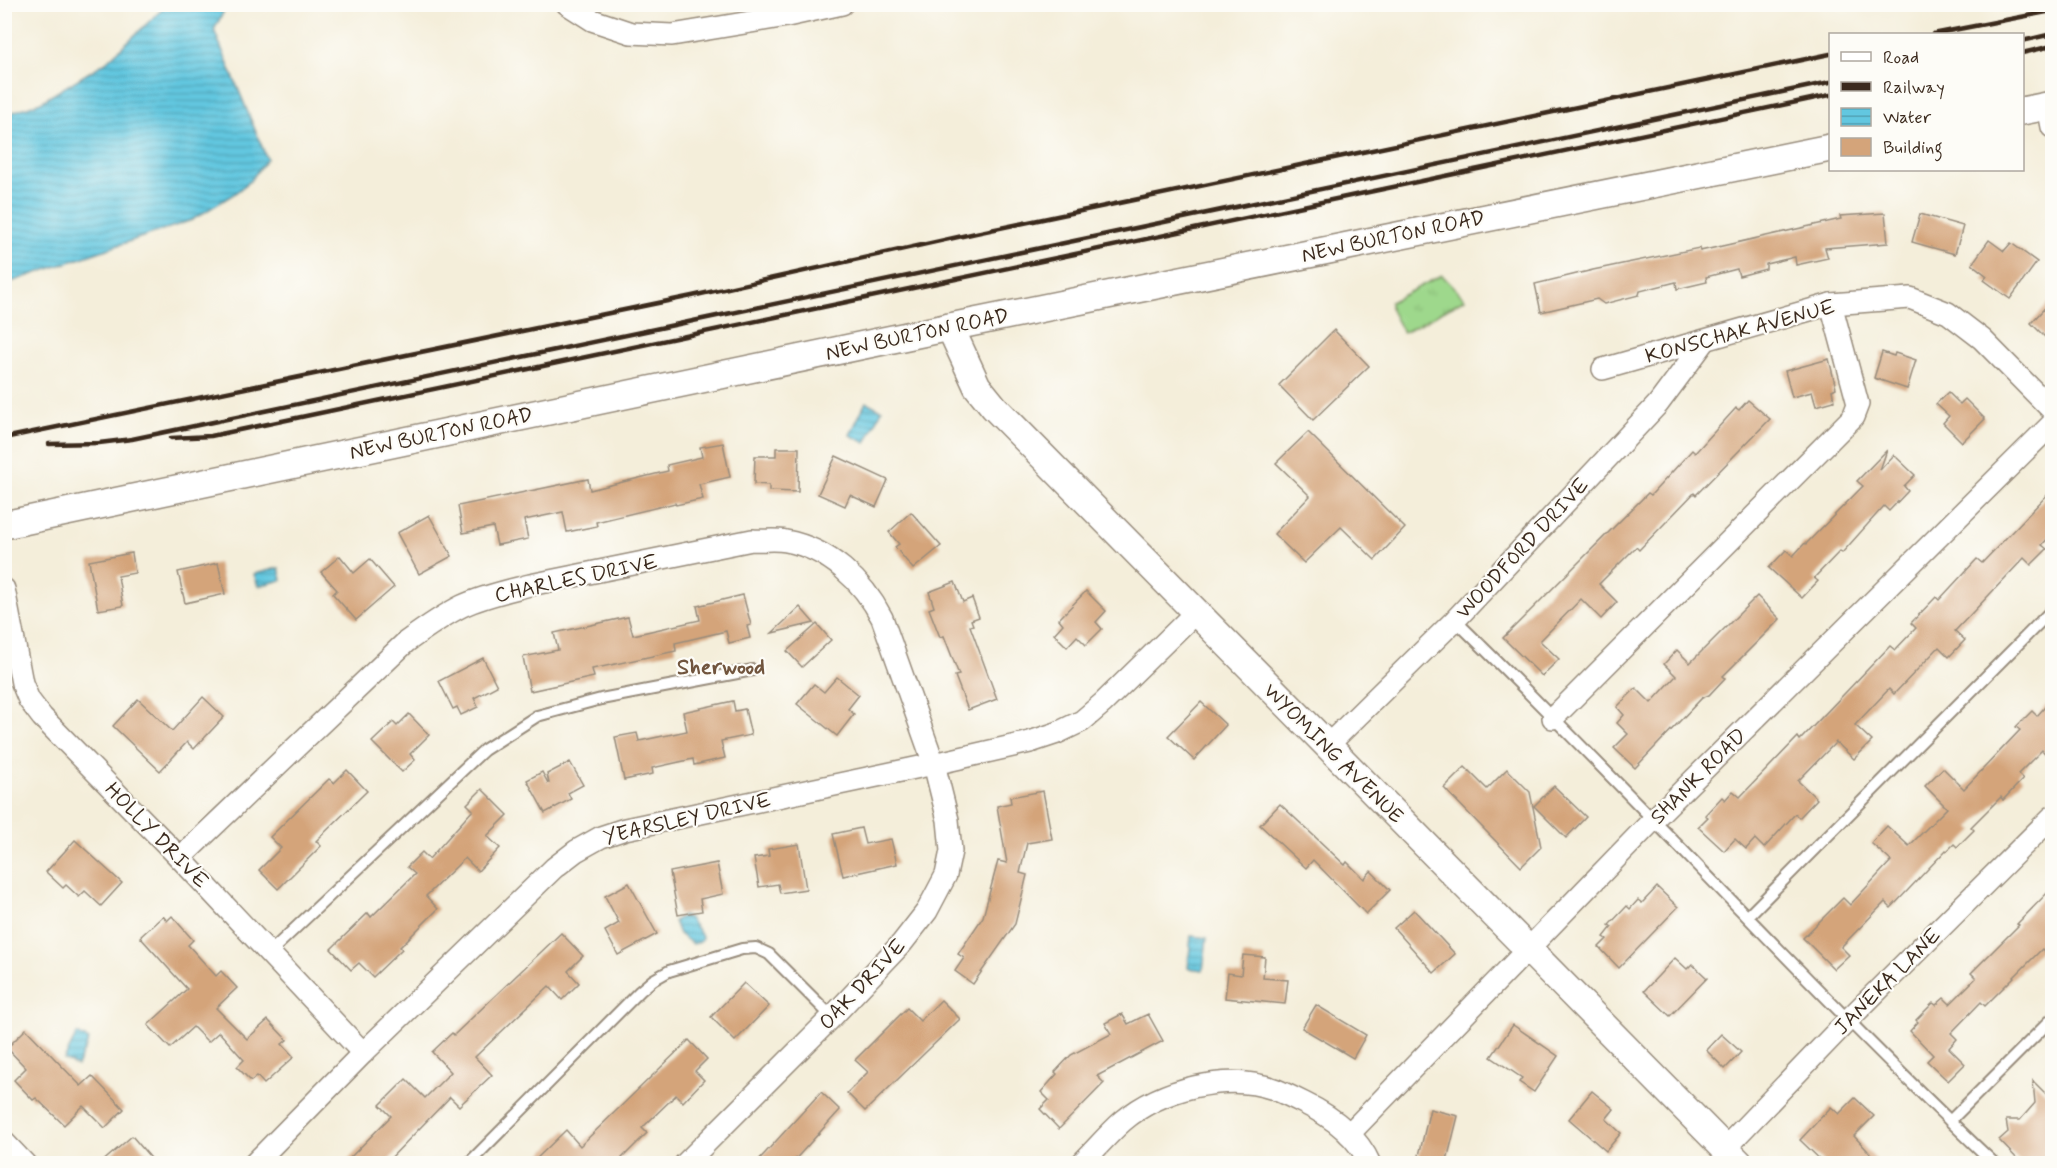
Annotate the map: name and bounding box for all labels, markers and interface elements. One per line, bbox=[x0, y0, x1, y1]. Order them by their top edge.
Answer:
legend bbox=[1829, 33, 2024, 171]
text: Road bbox=[1883, 46, 1919, 70]
text: Railway bbox=[1883, 76, 1945, 100]
text: Water bbox=[1883, 106, 1932, 130]
text: Building bbox=[1883, 136, 1943, 162]
street label: NEW BURTON ROAD bbox=[1299, 204, 1487, 270]
street label: KONSCHAK AVENUE bbox=[1642, 293, 1838, 371]
street label: NEW BURTON ROAD bbox=[823, 302, 1011, 368]
street label: NEW BURTON ROAD bbox=[347, 401, 535, 467]
street label: WOODFORD DRIVE bbox=[1450, 472, 1596, 625]
street label: CHARLES DRIVE bbox=[492, 548, 660, 610]
district label: Sherwood bbox=[677, 654, 765, 682]
street label: WYOMING AVENUE bbox=[1257, 677, 1410, 830]
street label: SHANK ROAD bbox=[1644, 722, 1753, 831]
street label: HOLLY DRIVE bbox=[98, 776, 214, 895]
street label: YEARSLEY DRIVE bbox=[601, 786, 774, 852]
street label: JANEKA LANE bbox=[1828, 922, 1947, 1041]
street label: OAK DRIVE bbox=[813, 933, 912, 1037]

